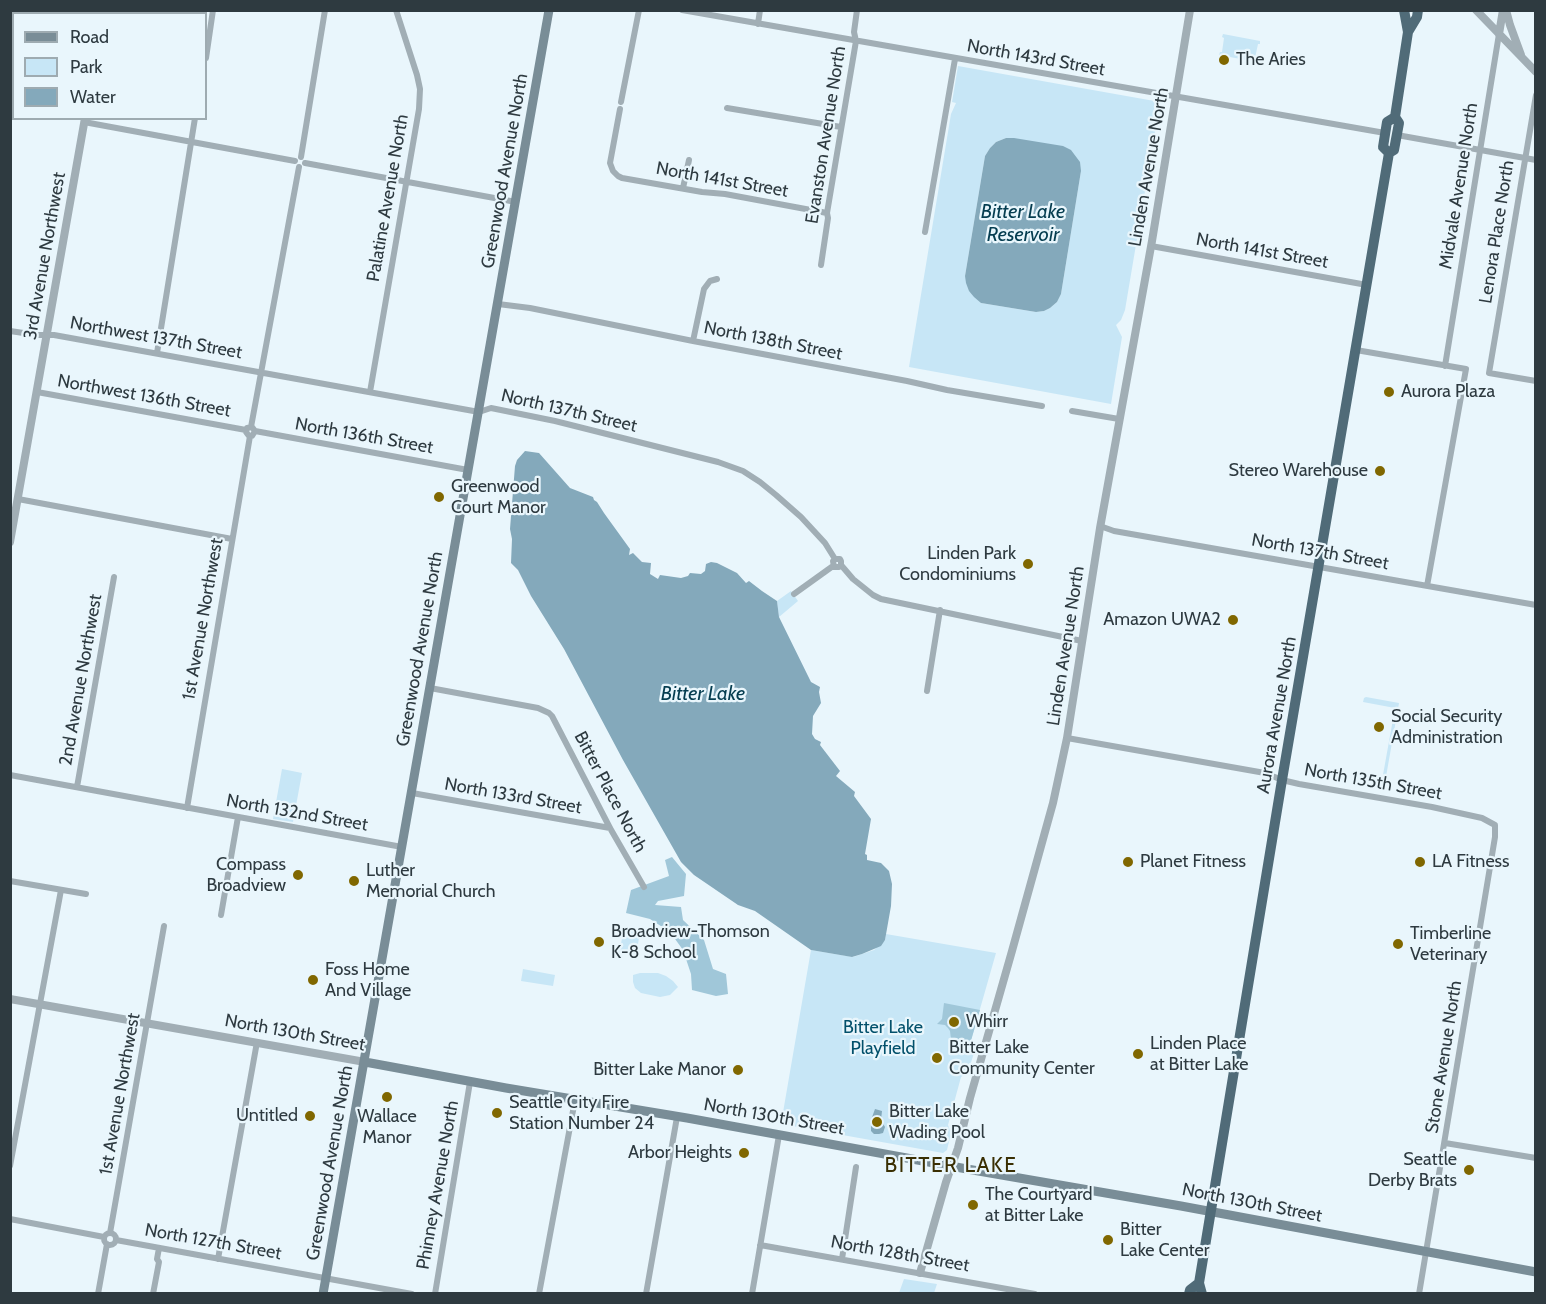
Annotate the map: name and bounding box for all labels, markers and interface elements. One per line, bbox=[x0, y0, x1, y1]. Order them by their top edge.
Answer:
legend bbox=[12, 12, 207, 120]
text: Road bbox=[70, 26, 109, 48]
street label: North 143rd Street bbox=[965, 35, 1107, 81]
street label: Evanston Avenue North bbox=[801, 45, 851, 225]
place label: The Aries bbox=[1236, 49, 1306, 71]
marker: The Aries bbox=[1217, 53, 1231, 67]
text: Park bbox=[70, 56, 102, 78]
street label: Greenwood Avenue North bbox=[477, 72, 533, 270]
text: Water bbox=[70, 86, 116, 108]
street label: Linden Avenue North bbox=[1124, 86, 1174, 248]
street label: Midvale Avenue North bbox=[1435, 101, 1483, 271]
street label: Palatine Avenue North bbox=[363, 113, 413, 283]
street label: North 141st Street bbox=[654, 158, 790, 202]
street label: Lenora Place North bbox=[1475, 159, 1519, 305]
street label: 3rd Avenue Northwest bbox=[20, 171, 70, 341]
water label: Bitter Lake Reservoir bbox=[981, 200, 1065, 247]
street label: North 141st Street bbox=[1194, 229, 1330, 273]
street label: Northwest 137th Street bbox=[68, 312, 244, 364]
street label: North 138th Street bbox=[702, 317, 844, 365]
street label: Northwest 136th Street bbox=[56, 370, 232, 422]
place label: Aurora Plaza bbox=[1401, 381, 1495, 403]
street label: North 137th Street bbox=[499, 385, 639, 437]
marker: Aurora Plaza bbox=[1382, 385, 1396, 399]
street label: North 136th Street bbox=[293, 413, 435, 459]
place label: Stereo Warehouse bbox=[1229, 460, 1368, 482]
marker: Stereo Warehouse bbox=[1373, 464, 1387, 478]
place label: Greenwood Court Manor bbox=[451, 476, 546, 518]
marker: Greenwood Court Manor bbox=[432, 490, 446, 504]
street label: North 137th Street bbox=[1250, 529, 1390, 575]
street label: 1st Avenue Northwest bbox=[178, 536, 228, 702]
place label: Linden Park Condominiums bbox=[899, 543, 1016, 586]
street label: Greenwood Avenue North bbox=[392, 550, 448, 748]
marker: Linden Park Condominiums bbox=[1021, 557, 1035, 571]
street label: Linden Avenue North bbox=[1043, 565, 1089, 727]
street label: 2nd Avenue Northwest bbox=[55, 592, 107, 768]
place label: Amazon UWA2 bbox=[1103, 609, 1221, 631]
marker: Amazon UWA2 bbox=[1226, 613, 1240, 627]
street label: Aurora Avenue North bbox=[1253, 635, 1301, 795]
water label: Bitter Lake bbox=[661, 682, 745, 706]
place label: Social Security Administration bbox=[1391, 706, 1503, 748]
marker: Social Security Administration bbox=[1372, 720, 1386, 734]
street label: Bitter Place North bbox=[569, 728, 651, 856]
street label: North 135th Street bbox=[1303, 759, 1443, 805]
street label: North 133rd Street bbox=[443, 773, 583, 819]
street label: North 132nd Street bbox=[225, 790, 369, 836]
place label: Planet Fitness bbox=[1140, 851, 1246, 873]
place label: LA Fitness bbox=[1432, 851, 1510, 873]
place label: Compass Broadview bbox=[206, 854, 286, 896]
marker: Planet Fitness bbox=[1121, 855, 1135, 869]
marker: LA Fitness bbox=[1413, 855, 1427, 869]
place label: Luther Memorial Church bbox=[366, 860, 495, 902]
marker: Compass Broadview bbox=[291, 868, 305, 882]
marker: Luther Memorial Church bbox=[347, 874, 361, 888]
place label: Broadview-Thomson K-8 School bbox=[611, 921, 770, 964]
place label: Timberline Veterinary bbox=[1410, 923, 1491, 966]
marker: Broadview-Thomson K-8 School bbox=[592, 935, 606, 949]
marker: Timberline Veterinary bbox=[1391, 937, 1405, 951]
place label: Foss Home And Village bbox=[325, 959, 411, 1002]
marker: Foss Home And Village bbox=[306, 973, 320, 987]
street label: Stone Avenue North bbox=[1421, 979, 1467, 1135]
street label: North 130th Street bbox=[223, 1010, 367, 1056]
street label: 1st Avenue Northwest bbox=[95, 1011, 145, 1177]
place label: Whirr bbox=[966, 1011, 1008, 1033]
marker: Whirr bbox=[947, 1015, 961, 1029]
park label: Bitter Lake Playfield bbox=[843, 1017, 923, 1060]
place label: Linden Place at Bitter Lake bbox=[1150, 1033, 1249, 1076]
place label: Bitter Lake Community Center bbox=[949, 1037, 1095, 1080]
marker: Linden Place at Bitter Lake bbox=[1131, 1047, 1145, 1061]
marker: Bitter Lake Community Center bbox=[930, 1051, 944, 1065]
place label: Bitter Lake Manor bbox=[593, 1059, 726, 1081]
marker: Bitter Lake Manor bbox=[731, 1063, 745, 1077]
street label: Greenwood Avenue North bbox=[302, 1064, 358, 1262]
marker: Wallace Manor bbox=[380, 1090, 394, 1104]
place label: Seattle City Fire Station Number 24 bbox=[509, 1092, 654, 1134]
street label: North 130th Street bbox=[702, 1094, 846, 1140]
street label: Phinney Avenue North bbox=[413, 1099, 463, 1271]
place label: Bitter Lake Wading Pool bbox=[889, 1101, 985, 1144]
place label: Untitled bbox=[236, 1105, 298, 1127]
place label: Wallace Manor bbox=[357, 1106, 417, 1148]
marker: Seattle City Fire Station Number 24 bbox=[490, 1106, 504, 1120]
marker: Untitled bbox=[303, 1109, 317, 1123]
marker: Bitter Lake Wading Pool bbox=[870, 1115, 884, 1129]
place label: Arbor Heights bbox=[628, 1142, 732, 1164]
marker: Arbor Heights bbox=[737, 1146, 751, 1160]
place label: Seattle Derby Brats bbox=[1368, 1149, 1457, 1192]
district label: BITTER LAKE bbox=[885, 1153, 1017, 1179]
marker: Seattle Derby Brats bbox=[1462, 1163, 1476, 1177]
street label: North 130th Street bbox=[1180, 1179, 1324, 1227]
place label: The Courtyard at Bitter Lake bbox=[985, 1184, 1092, 1226]
marker: The Courtyard at Bitter Lake bbox=[966, 1198, 980, 1212]
street label: North 127th Street bbox=[143, 1219, 283, 1265]
place label: Bitter Lake Center bbox=[1120, 1219, 1209, 1262]
street label: North 128th Street bbox=[829, 1231, 971, 1277]
marker: Bitter Lake Center bbox=[1101, 1233, 1115, 1247]

